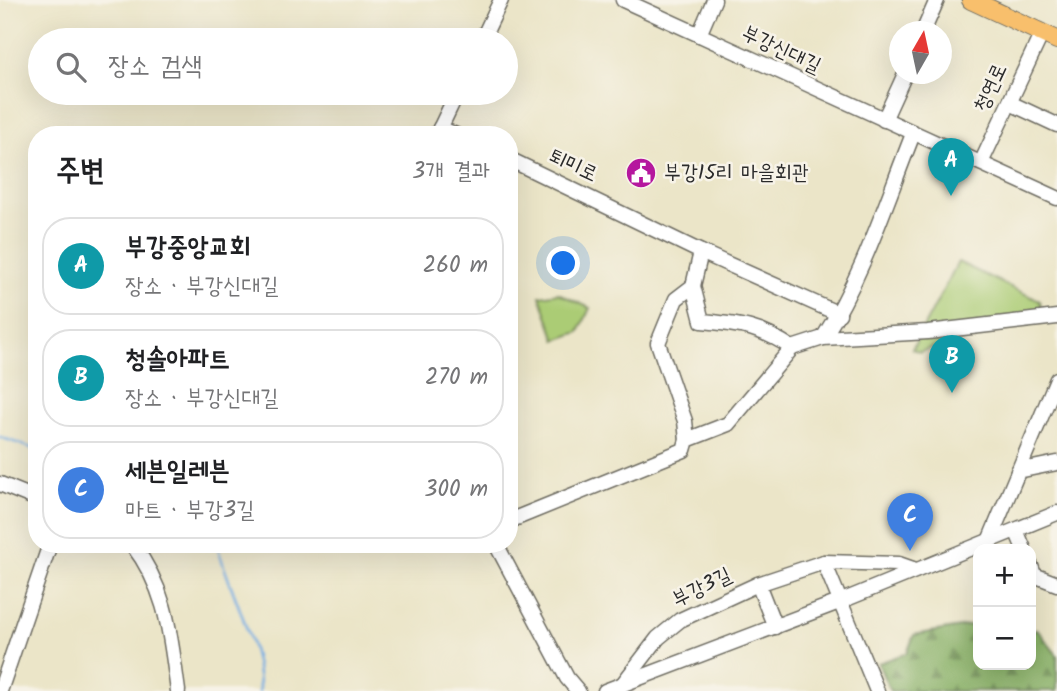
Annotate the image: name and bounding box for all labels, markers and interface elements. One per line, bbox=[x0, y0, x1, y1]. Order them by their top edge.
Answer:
street label: 부강신대길 bbox=[736, 17, 826, 83]
north arrow bbox=[889, 21, 952, 84]
search box bbox=[28, 28, 518, 105]
text: 장소 검색 bbox=[108, 46, 202, 88]
icon: search bbox=[52, 48, 90, 86]
street label: 청연로 bbox=[965, 58, 1017, 118]
pin: A bbox=[928, 138, 974, 196]
street label: 퇴미로 bbox=[543, 140, 603, 192]
text: 주변 bbox=[56, 148, 104, 196]
text: 3개 결과 bbox=[412, 154, 490, 190]
public building icon: 부강15리 마을회관 bbox=[624, 156, 658, 190]
place label: 부강15리 마을회관 bbox=[664, 157, 809, 190]
text: 부강중앙교회 bbox=[125, 227, 251, 269]
your location bbox=[546, 246, 580, 280]
text: A bbox=[74, 248, 88, 284]
text: 260 m bbox=[423, 248, 488, 284]
text: 장소 · 부강신대길 bbox=[125, 269, 278, 305]
pin: B bbox=[929, 335, 975, 393]
text: 청솔아파트 bbox=[125, 339, 230, 381]
text: B bbox=[74, 360, 88, 396]
text: 270 m bbox=[425, 360, 488, 396]
text: 장소 · 부강신대길 bbox=[125, 381, 278, 417]
text: 세븐일레븐 bbox=[125, 451, 230, 493]
text: C bbox=[74, 472, 88, 508]
text: 300 m bbox=[424, 472, 488, 508]
text: 마트 · 부강3길 bbox=[125, 493, 255, 529]
pin: C bbox=[887, 493, 933, 551]
map controls bbox=[973, 544, 1036, 670]
button: + bbox=[973, 544, 1036, 607]
street label: 부강3길 bbox=[667, 559, 737, 617]
button: − bbox=[973, 607, 1036, 670]

